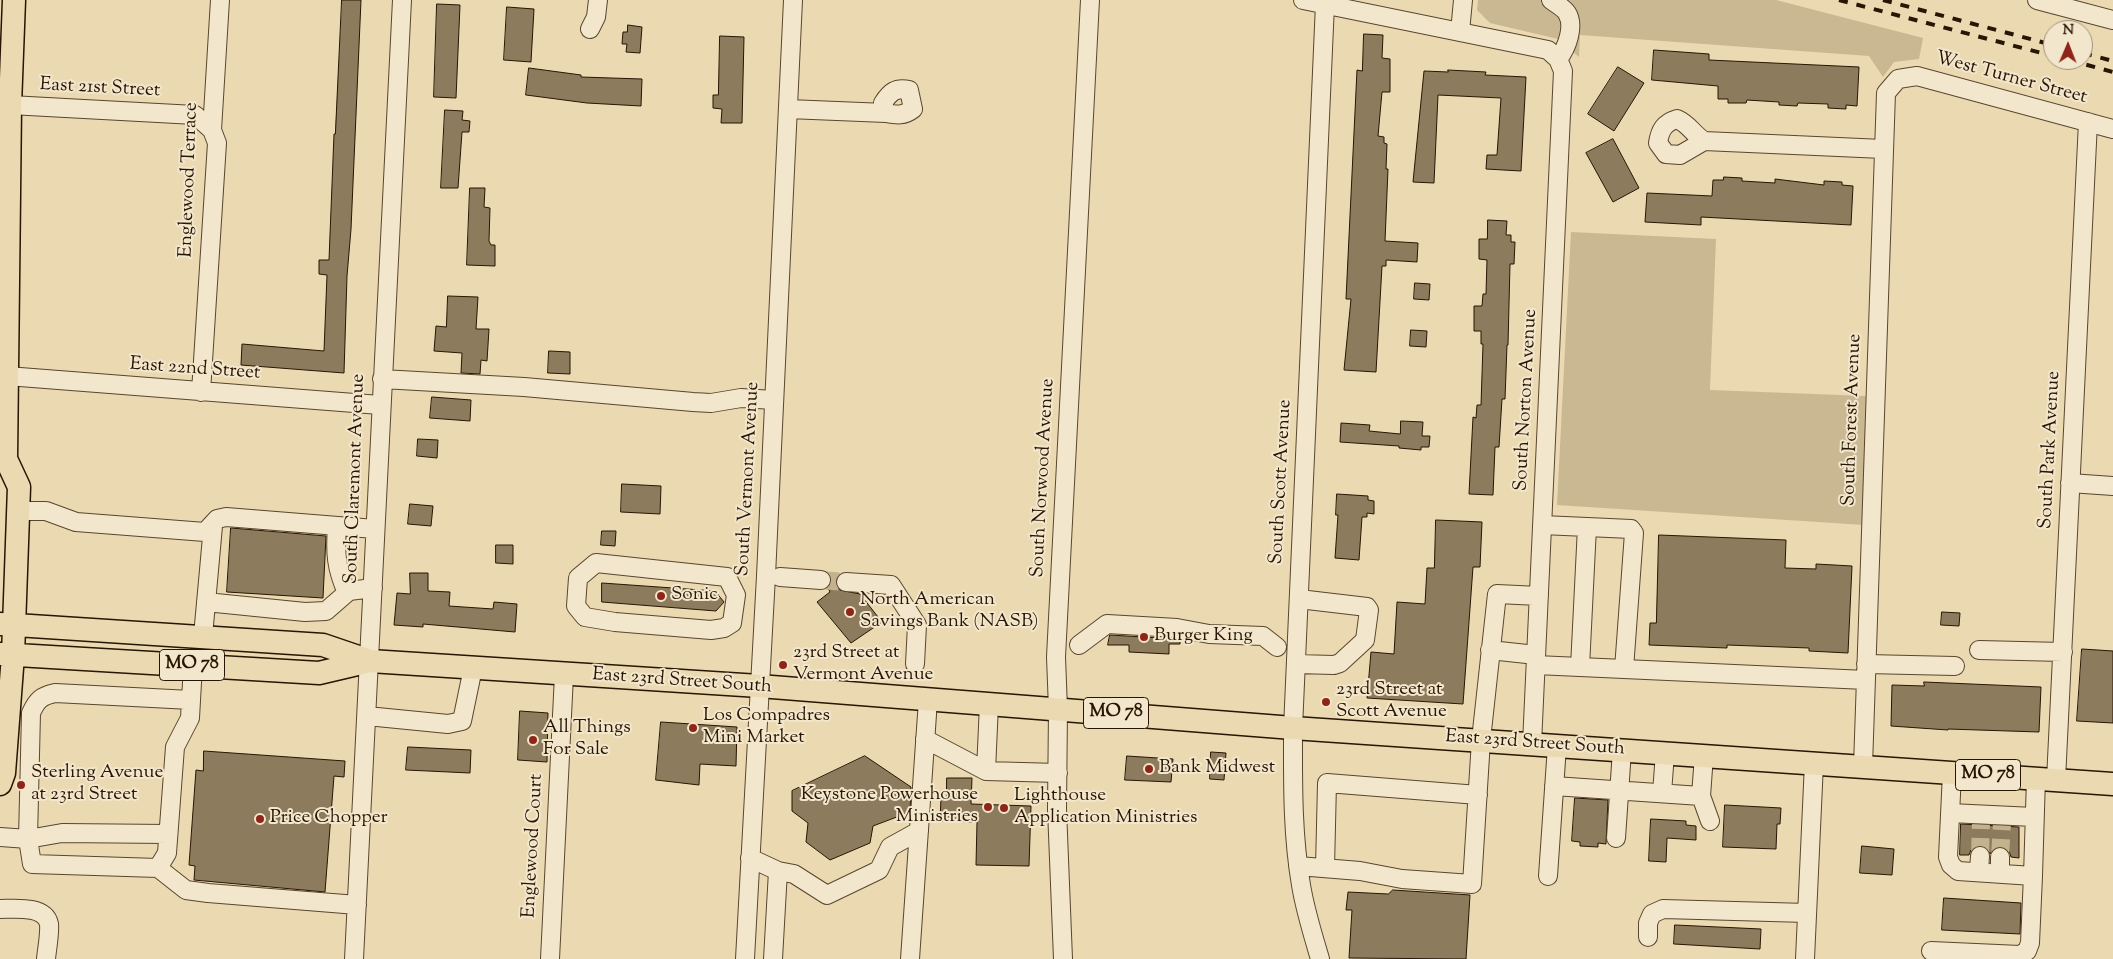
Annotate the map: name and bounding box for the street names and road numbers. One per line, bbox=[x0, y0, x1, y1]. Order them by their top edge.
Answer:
street label: West Turner Street bbox=[1933, 48, 2089, 110]
street label: East 21st Street bbox=[39, 74, 161, 104]
street label: Englewood Terrace bbox=[176, 102, 204, 258]
street label: South Norton Avenue bbox=[1511, 308, 1543, 492]
street label: South Forest Avenue bbox=[1839, 333, 1867, 507]
street label: East 22nd Street bbox=[129, 354, 261, 386]
street label: South Park Avenue bbox=[2035, 370, 2067, 530]
street label: South Claremont Avenue bbox=[341, 373, 371, 585]
street label: South Norwood Avenue bbox=[1027, 378, 1061, 578]
street label: South Vermont Avenue bbox=[733, 381, 765, 577]
street label: South Scott Avenue bbox=[1266, 399, 1298, 565]
road number: MO 78 bbox=[160, 650, 224, 680]
street label: East 23rd Street South bbox=[591, 664, 773, 700]
road number: MO 78 bbox=[1084, 698, 1148, 728]
street label: East 23rd Street South bbox=[1444, 726, 1626, 762]
road number: MO 78 bbox=[1956, 760, 2020, 790]
street label: Englewood Court bbox=[519, 773, 549, 919]

